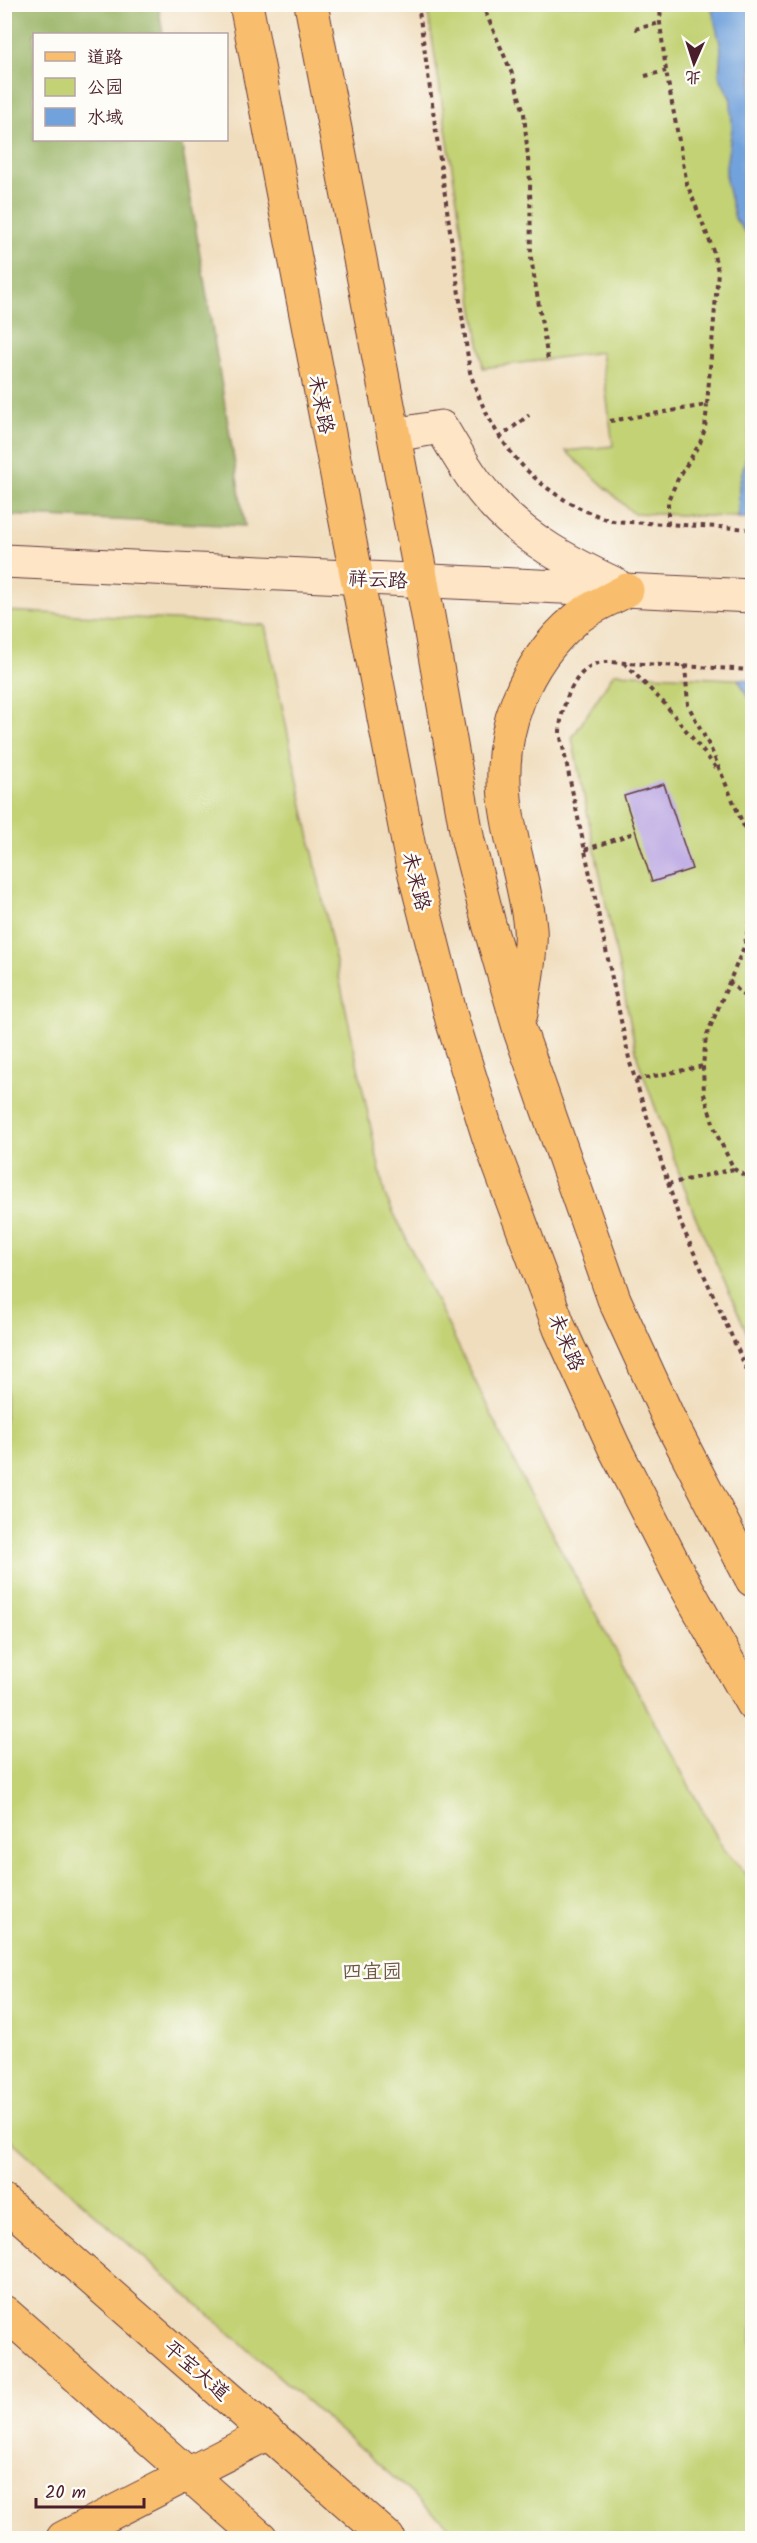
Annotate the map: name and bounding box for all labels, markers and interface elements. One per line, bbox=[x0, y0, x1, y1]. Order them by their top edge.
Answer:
legend bbox=[33, 33, 228, 141]
north arrow bbox=[664, 33, 724, 93]
text: 道路 bbox=[87, 44, 123, 73]
text: 北 bbox=[685, 64, 702, 89]
text: 公园 bbox=[87, 74, 123, 103]
text: 水域 bbox=[87, 104, 123, 133]
street label: 未来路 bbox=[299, 372, 342, 438]
street label: 祥云路 bbox=[347, 563, 410, 599]
street label: 未来路 bbox=[392, 849, 438, 915]
street label: 未来路 bbox=[539, 1309, 592, 1378]
park label: 四宜园 bbox=[342, 1957, 402, 1989]
street label: 平宝大道 bbox=[155, 2333, 236, 2410]
scale bar bbox=[36, 2471, 144, 2509]
text: 20 m bbox=[45, 2479, 86, 2508]

